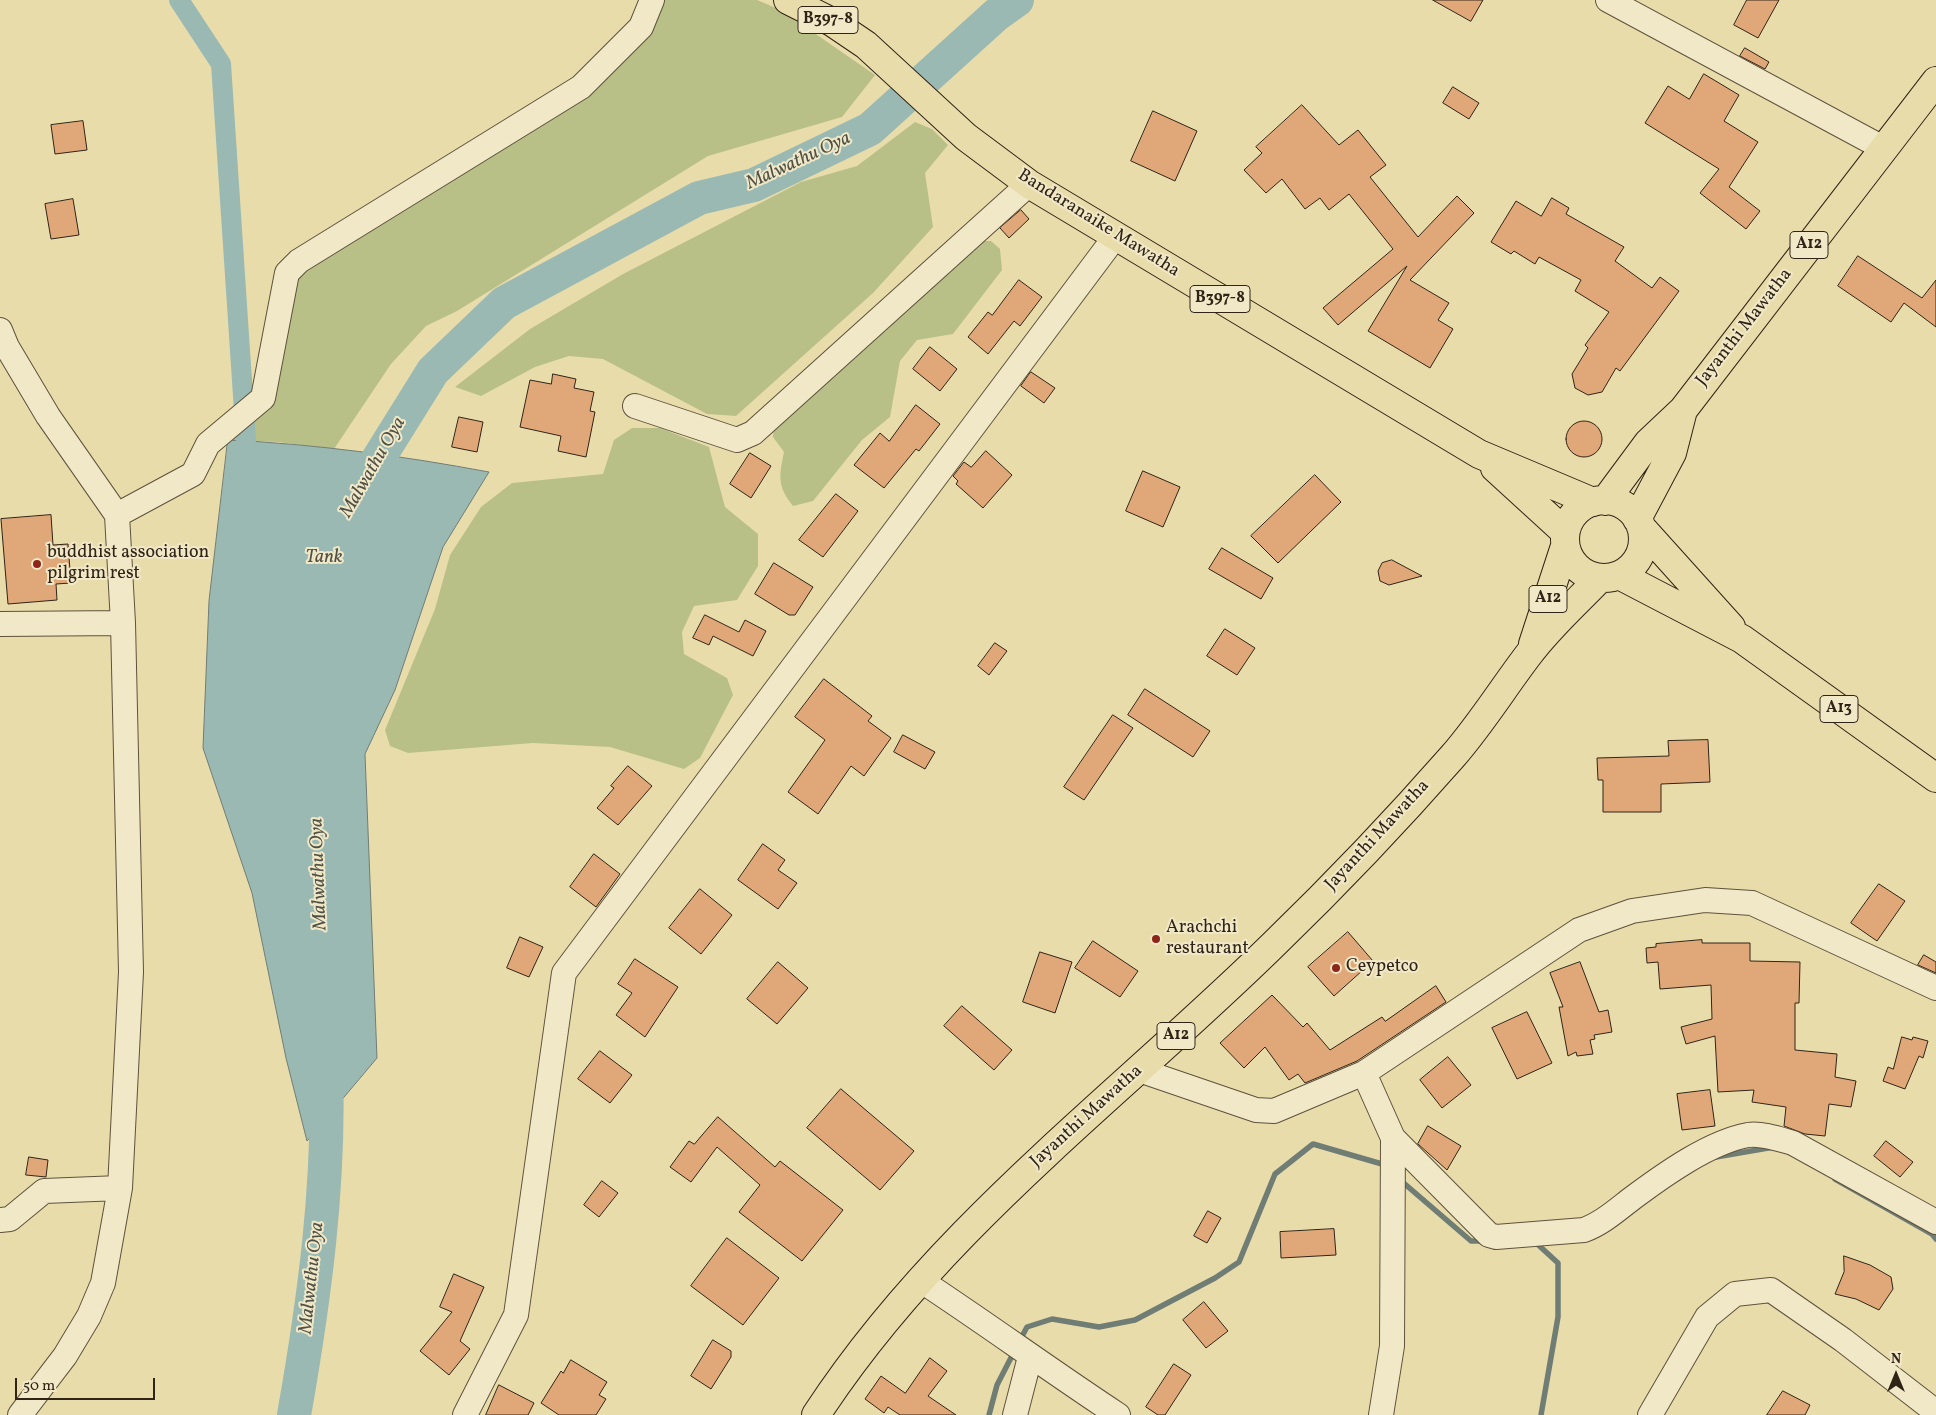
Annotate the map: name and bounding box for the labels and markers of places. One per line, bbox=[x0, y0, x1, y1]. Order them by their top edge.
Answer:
place label: buddhist association pilgrim rest bbox=[47, 543, 209, 586]
marker: buddhist association pilgrim rest bbox=[31, 558, 43, 570]
place label: Arachchi restaurant bbox=[1166, 918, 1249, 961]
marker: Arachchi restaurant bbox=[1150, 933, 1162, 945]
place label: Ceypetco bbox=[1346, 957, 1418, 979]
marker: Ceypetco bbox=[1330, 962, 1342, 974]

